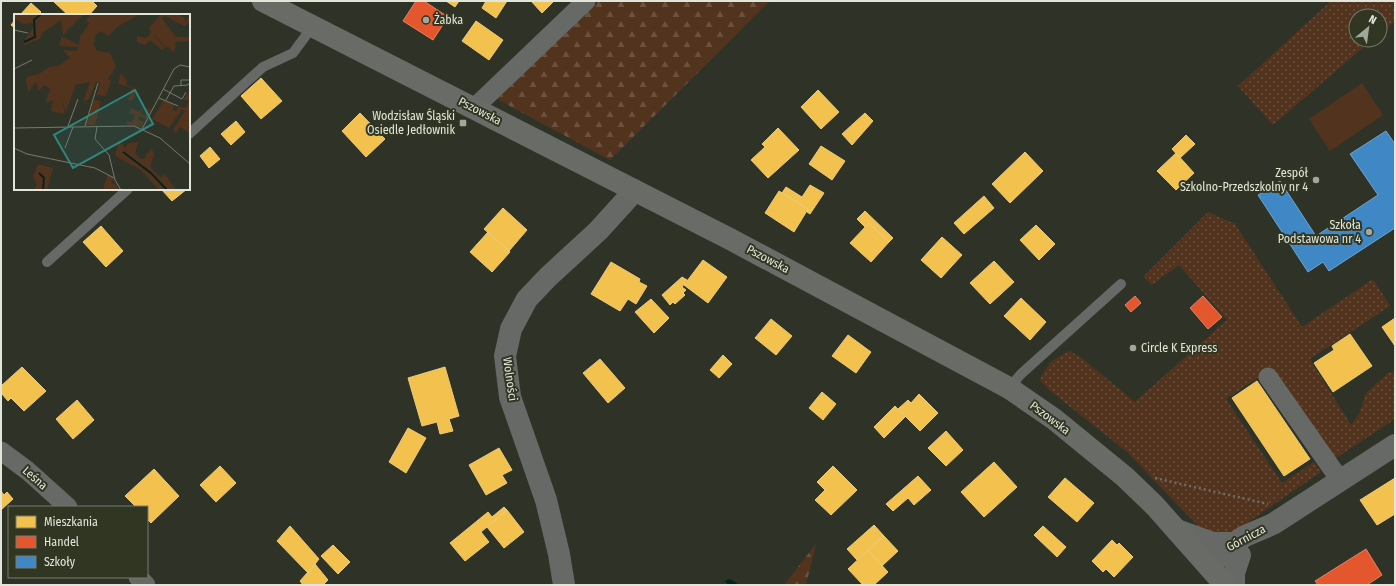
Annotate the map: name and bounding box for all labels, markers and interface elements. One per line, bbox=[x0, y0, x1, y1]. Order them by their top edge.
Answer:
north arrow bbox=[1348, 8, 1388, 48]
place label: Żabka bbox=[434, 12, 463, 27]
text: N bbox=[1367, 12, 1379, 27]
inset map bbox=[14, 14, 190, 190]
marker: Żabka bbox=[421, 15, 431, 25]
street label: Pszowska bbox=[456, 94, 504, 128]
place label: Wodzisław Śląski Osiedle Jedłownik bbox=[367, 108, 455, 137]
marker: Wodzisław Śląski Osiedle Jedłownik bbox=[458, 118, 468, 128]
place label: Zespół Szkolno-Przedszkolny nr 4 bbox=[1180, 166, 1308, 194]
marker: Zespół Szkolno-Przedszkolny nr 4 bbox=[1311, 175, 1321, 185]
place label: Szkoła Podstawowa nr 4 bbox=[1278, 218, 1361, 246]
marker: Szkoła Podstawowa nr 4 bbox=[1364, 227, 1374, 237]
street label: Pszowska bbox=[744, 242, 792, 276]
place label: Circle K Express bbox=[1141, 341, 1217, 355]
marker: Circle K Express bbox=[1128, 343, 1138, 353]
street label: Wolności bbox=[500, 356, 520, 402]
street label: Pszowska bbox=[1027, 398, 1073, 438]
street label: Leśna bbox=[20, 463, 50, 493]
legend bbox=[8, 506, 148, 578]
text: Mieszkania bbox=[44, 515, 98, 529]
street label: Górnicza bbox=[1224, 522, 1268, 554]
text: Handel bbox=[44, 535, 79, 549]
text: Szkoły bbox=[44, 555, 76, 569]

